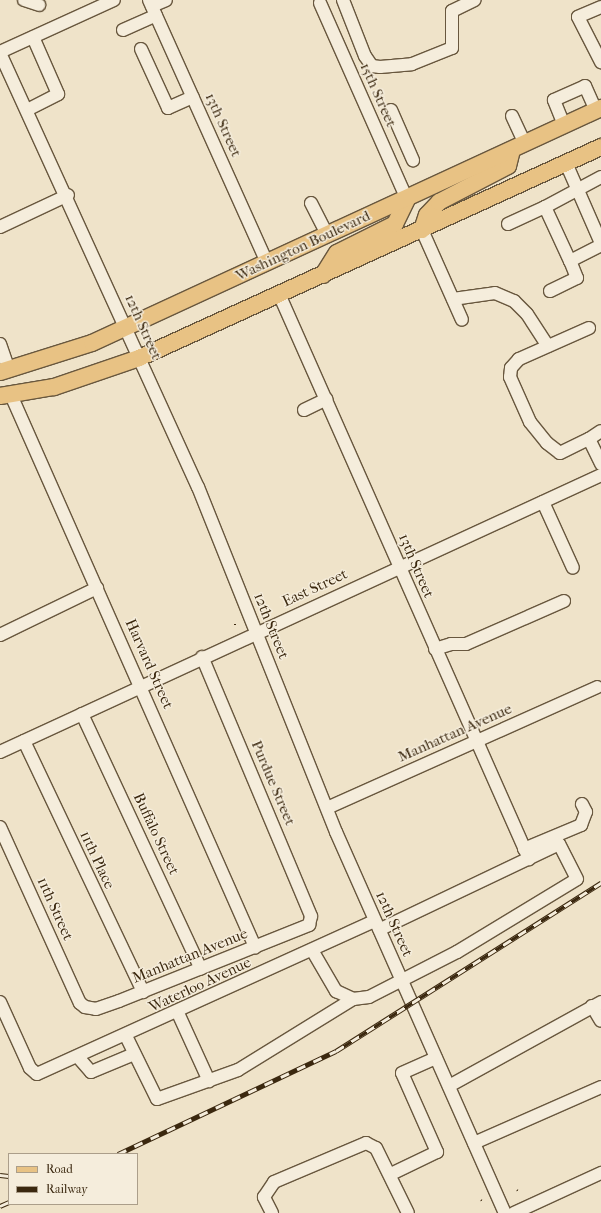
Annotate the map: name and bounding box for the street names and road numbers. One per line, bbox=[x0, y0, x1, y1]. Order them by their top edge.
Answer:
street label: 15th Street bbox=[356, 60, 400, 130]
street label: 13th Street bbox=[201, 90, 245, 160]
street label: Washington Boulevard bbox=[233, 207, 373, 285]
street label: 12th Street bbox=[121, 292, 165, 362]
street label: 13th Street bbox=[394, 531, 438, 601]
street label: East Street bbox=[280, 565, 350, 611]
street label: 12th Street bbox=[250, 590, 292, 662]
street label: Harvard Street bbox=[121, 616, 177, 712]
street label: Manhattan Avenue bbox=[395, 700, 515, 766]
street label: Purdue Street bbox=[247, 738, 299, 828]
street label: Buffalo Street bbox=[129, 790, 183, 878]
street label: 11th Place bbox=[76, 828, 118, 892]
street label: 11th Street bbox=[33, 875, 77, 943]
street label: 12th Street bbox=[372, 889, 416, 959]
street label: Manhattan Avenue bbox=[130, 925, 250, 987]
street label: Waterloo Avenue bbox=[146, 953, 254, 1017]

